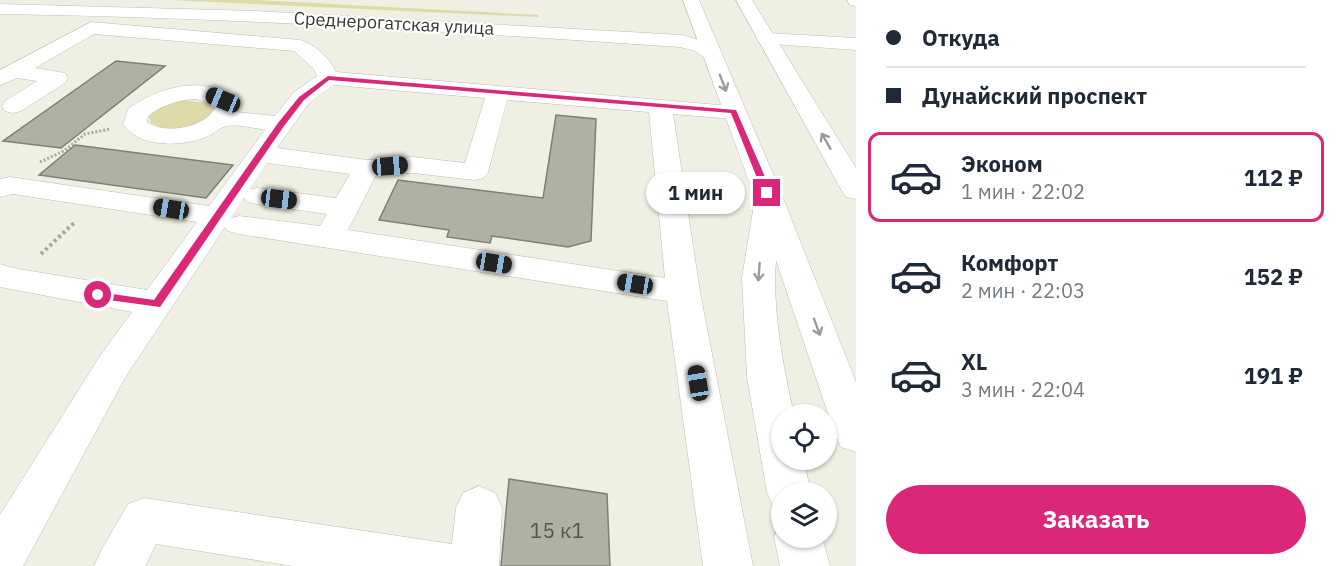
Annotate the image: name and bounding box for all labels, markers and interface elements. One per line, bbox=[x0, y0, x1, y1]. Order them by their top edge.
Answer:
street label: Среднерогатская улица bbox=[293, 6, 495, 40]
text: Откуда bbox=[922, 23, 1000, 52]
one-way arrow bbox=[718, 73, 729, 91]
text: Дунайский проспект bbox=[922, 81, 1147, 110]
car bbox=[203, 85, 243, 115]
one-way arrow bbox=[820, 133, 832, 150]
text: Эконом bbox=[961, 149, 1043, 178]
icon: car bbox=[889, 150, 943, 204]
car bbox=[371, 156, 409, 176]
text: 112 ₽ bbox=[1244, 163, 1303, 192]
callout: 1 мин bbox=[647, 172, 746, 214]
text: 1 мин · 22:02 bbox=[961, 178, 1085, 205]
text: 1 мин bbox=[668, 179, 723, 206]
route end bbox=[753, 179, 780, 206]
car bbox=[260, 188, 298, 210]
car bbox=[152, 197, 190, 221]
text: Комфорт bbox=[961, 248, 1058, 277]
icon: car bbox=[889, 249, 943, 303]
car bbox=[475, 251, 513, 275]
one-way arrow bbox=[753, 262, 764, 282]
text: 152 ₽ bbox=[1244, 262, 1303, 291]
car bbox=[616, 272, 654, 296]
text: 2 мин · 22:03 bbox=[961, 277, 1085, 304]
route start bbox=[84, 281, 111, 308]
one-way arrow bbox=[812, 317, 823, 336]
text: XL bbox=[961, 347, 987, 376]
icon: car bbox=[889, 348, 943, 402]
text: 191 ₽ bbox=[1244, 361, 1303, 390]
car bbox=[686, 364, 710, 402]
text: 3 мин · 22:04 bbox=[961, 376, 1085, 403]
map controls bbox=[771, 404, 837, 548]
button: locate bbox=[771, 404, 837, 470]
button: layers bbox=[771, 482, 837, 548]
button: Заказать bbox=[886, 485, 1306, 554]
house number: 15 к1 bbox=[530, 516, 584, 544]

